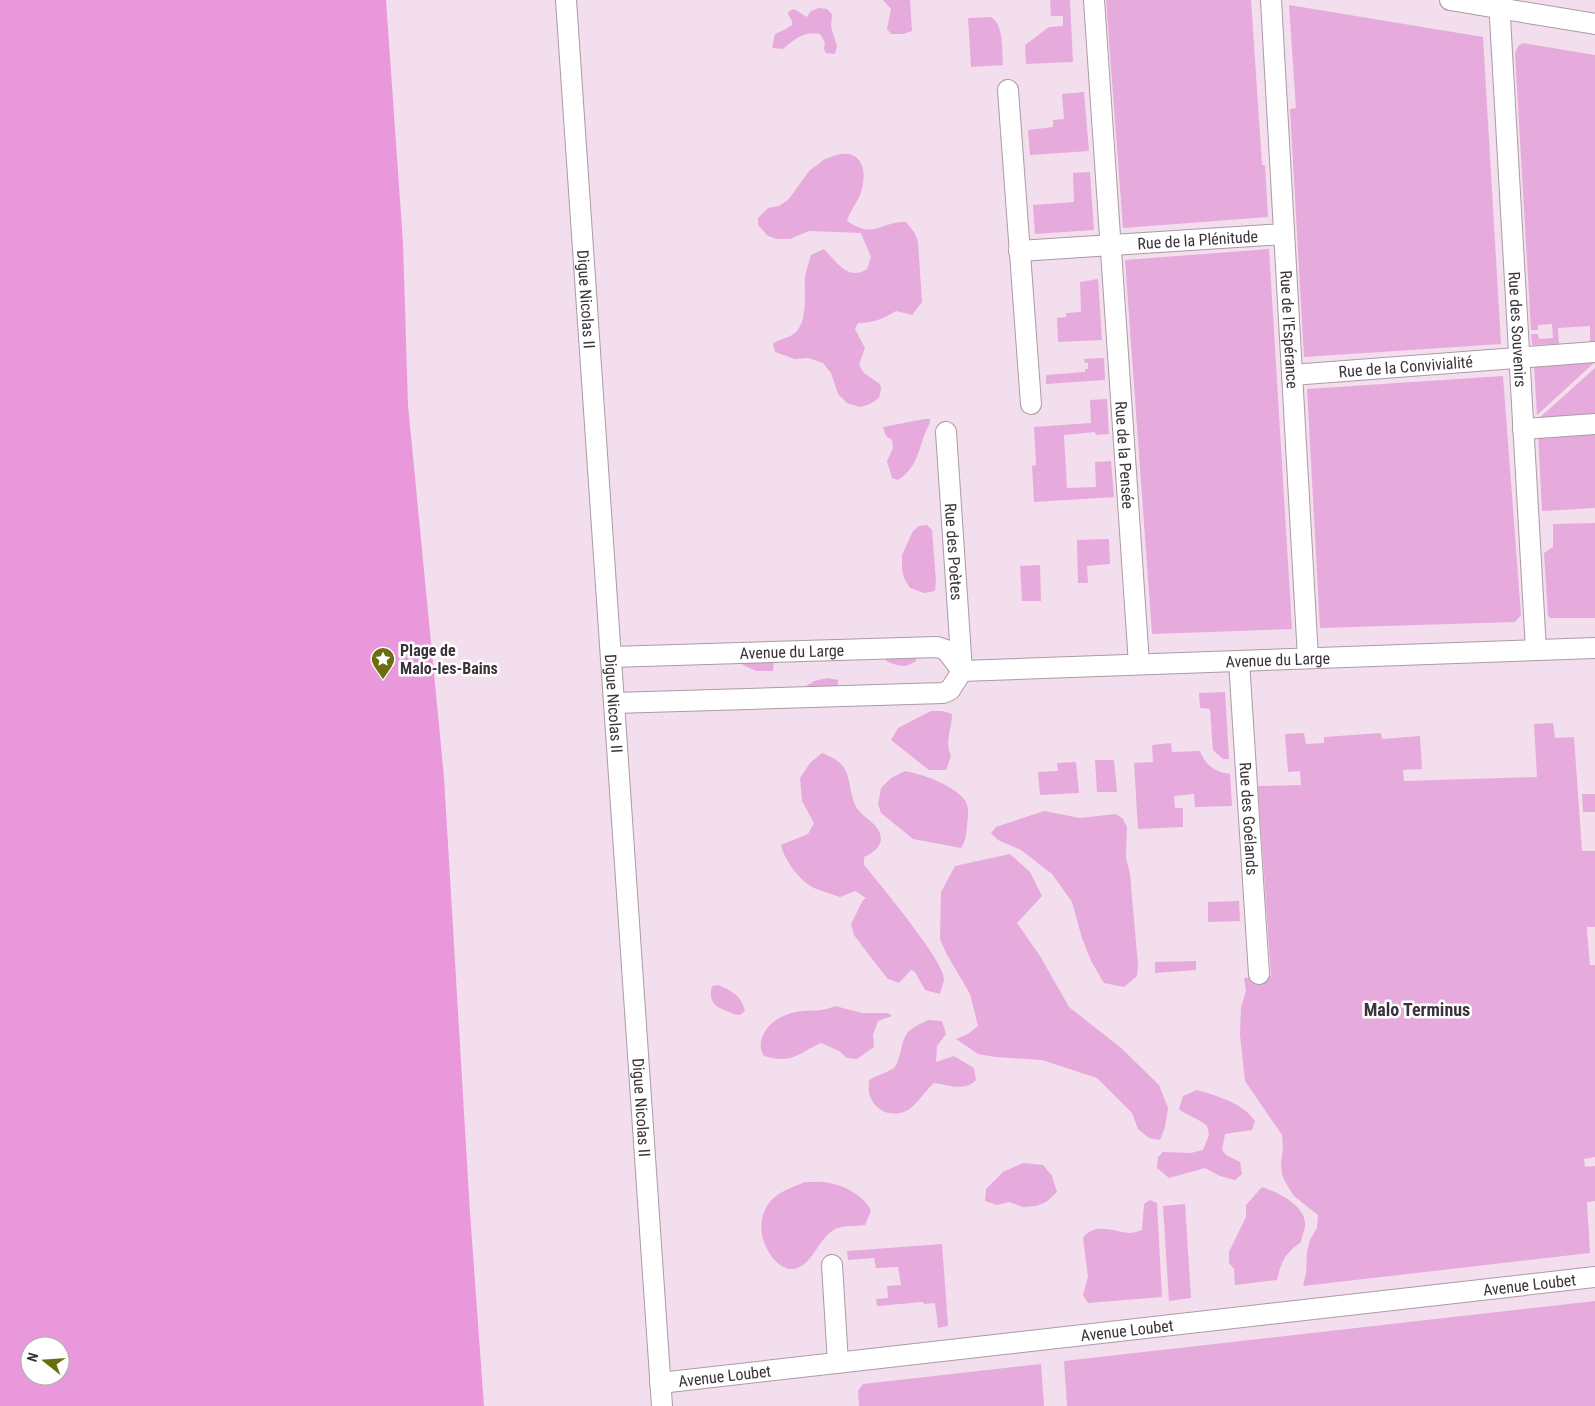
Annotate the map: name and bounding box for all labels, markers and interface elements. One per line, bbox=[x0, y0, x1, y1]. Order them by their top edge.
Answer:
street label: Rue de la Plénitude bbox=[1137, 227, 1259, 253]
street label: Digue Nicolas II bbox=[573, 249, 599, 349]
street label: Rue de l'Espérance bbox=[1276, 270, 1302, 389]
street label: Rue des Souvenirs bbox=[1504, 271, 1530, 388]
street label: Rue de la Convivialité bbox=[1338, 352, 1474, 381]
street label: Rue de la Pensée bbox=[1111, 401, 1137, 509]
street label: Rue des Poètes bbox=[941, 502, 966, 601]
place label: Plage de Malo-les-Bains bbox=[400, 641, 498, 678]
street label: Avenue du Large bbox=[739, 641, 844, 663]
place icon: Plage de Malo-les-Bains bbox=[370, 646, 396, 680]
street label: Avenue du Large bbox=[1225, 649, 1330, 671]
street label: Digue Nicolas II bbox=[601, 653, 626, 753]
street label: Rue des Goélands bbox=[1235, 762, 1262, 876]
district label: Malo Terminus bbox=[1364, 999, 1470, 1020]
street label: Digue Nicolas II bbox=[628, 1057, 654, 1157]
street label: Avenue Loubet bbox=[1482, 1270, 1577, 1300]
street label: Avenue Loubet bbox=[1080, 1316, 1175, 1345]
north arrow bbox=[20, 1336, 70, 1386]
text: N bbox=[24, 1351, 41, 1364]
street label: Avenue Loubet bbox=[677, 1361, 772, 1391]

